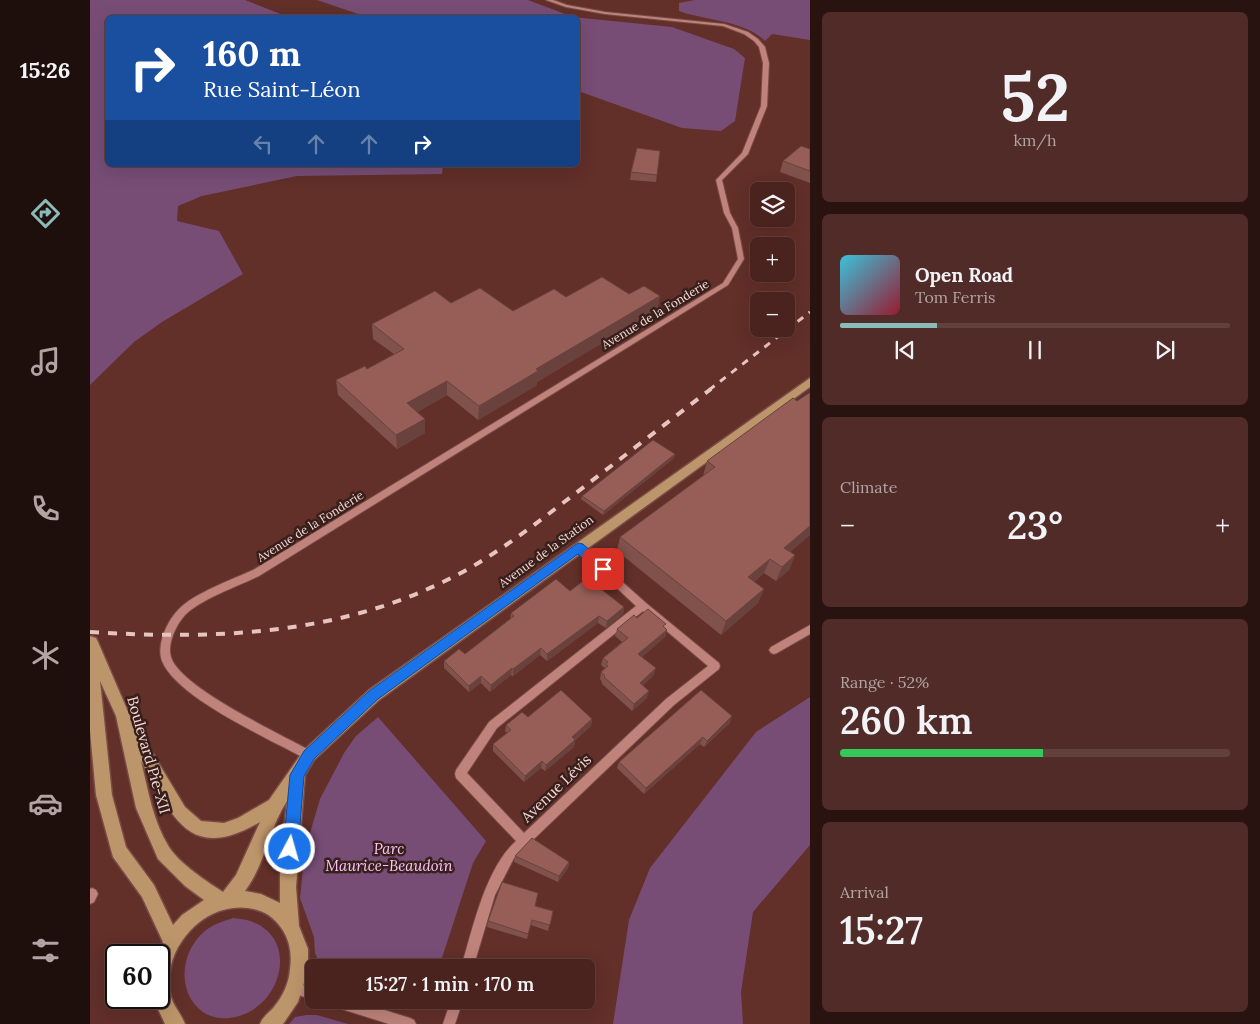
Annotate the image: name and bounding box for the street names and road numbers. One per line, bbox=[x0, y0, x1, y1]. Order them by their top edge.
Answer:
street label: Avenue de la Fonderie bbox=[598, 276, 712, 353]
street label: Avenue de la Fonderie bbox=[253, 487, 366, 565]
street label: Avenue de la Station bbox=[495, 512, 596, 591]
street label: Boulevard Pie-XII bbox=[123, 694, 175, 816]
street label: Avenue Lévis bbox=[516, 750, 595, 827]

